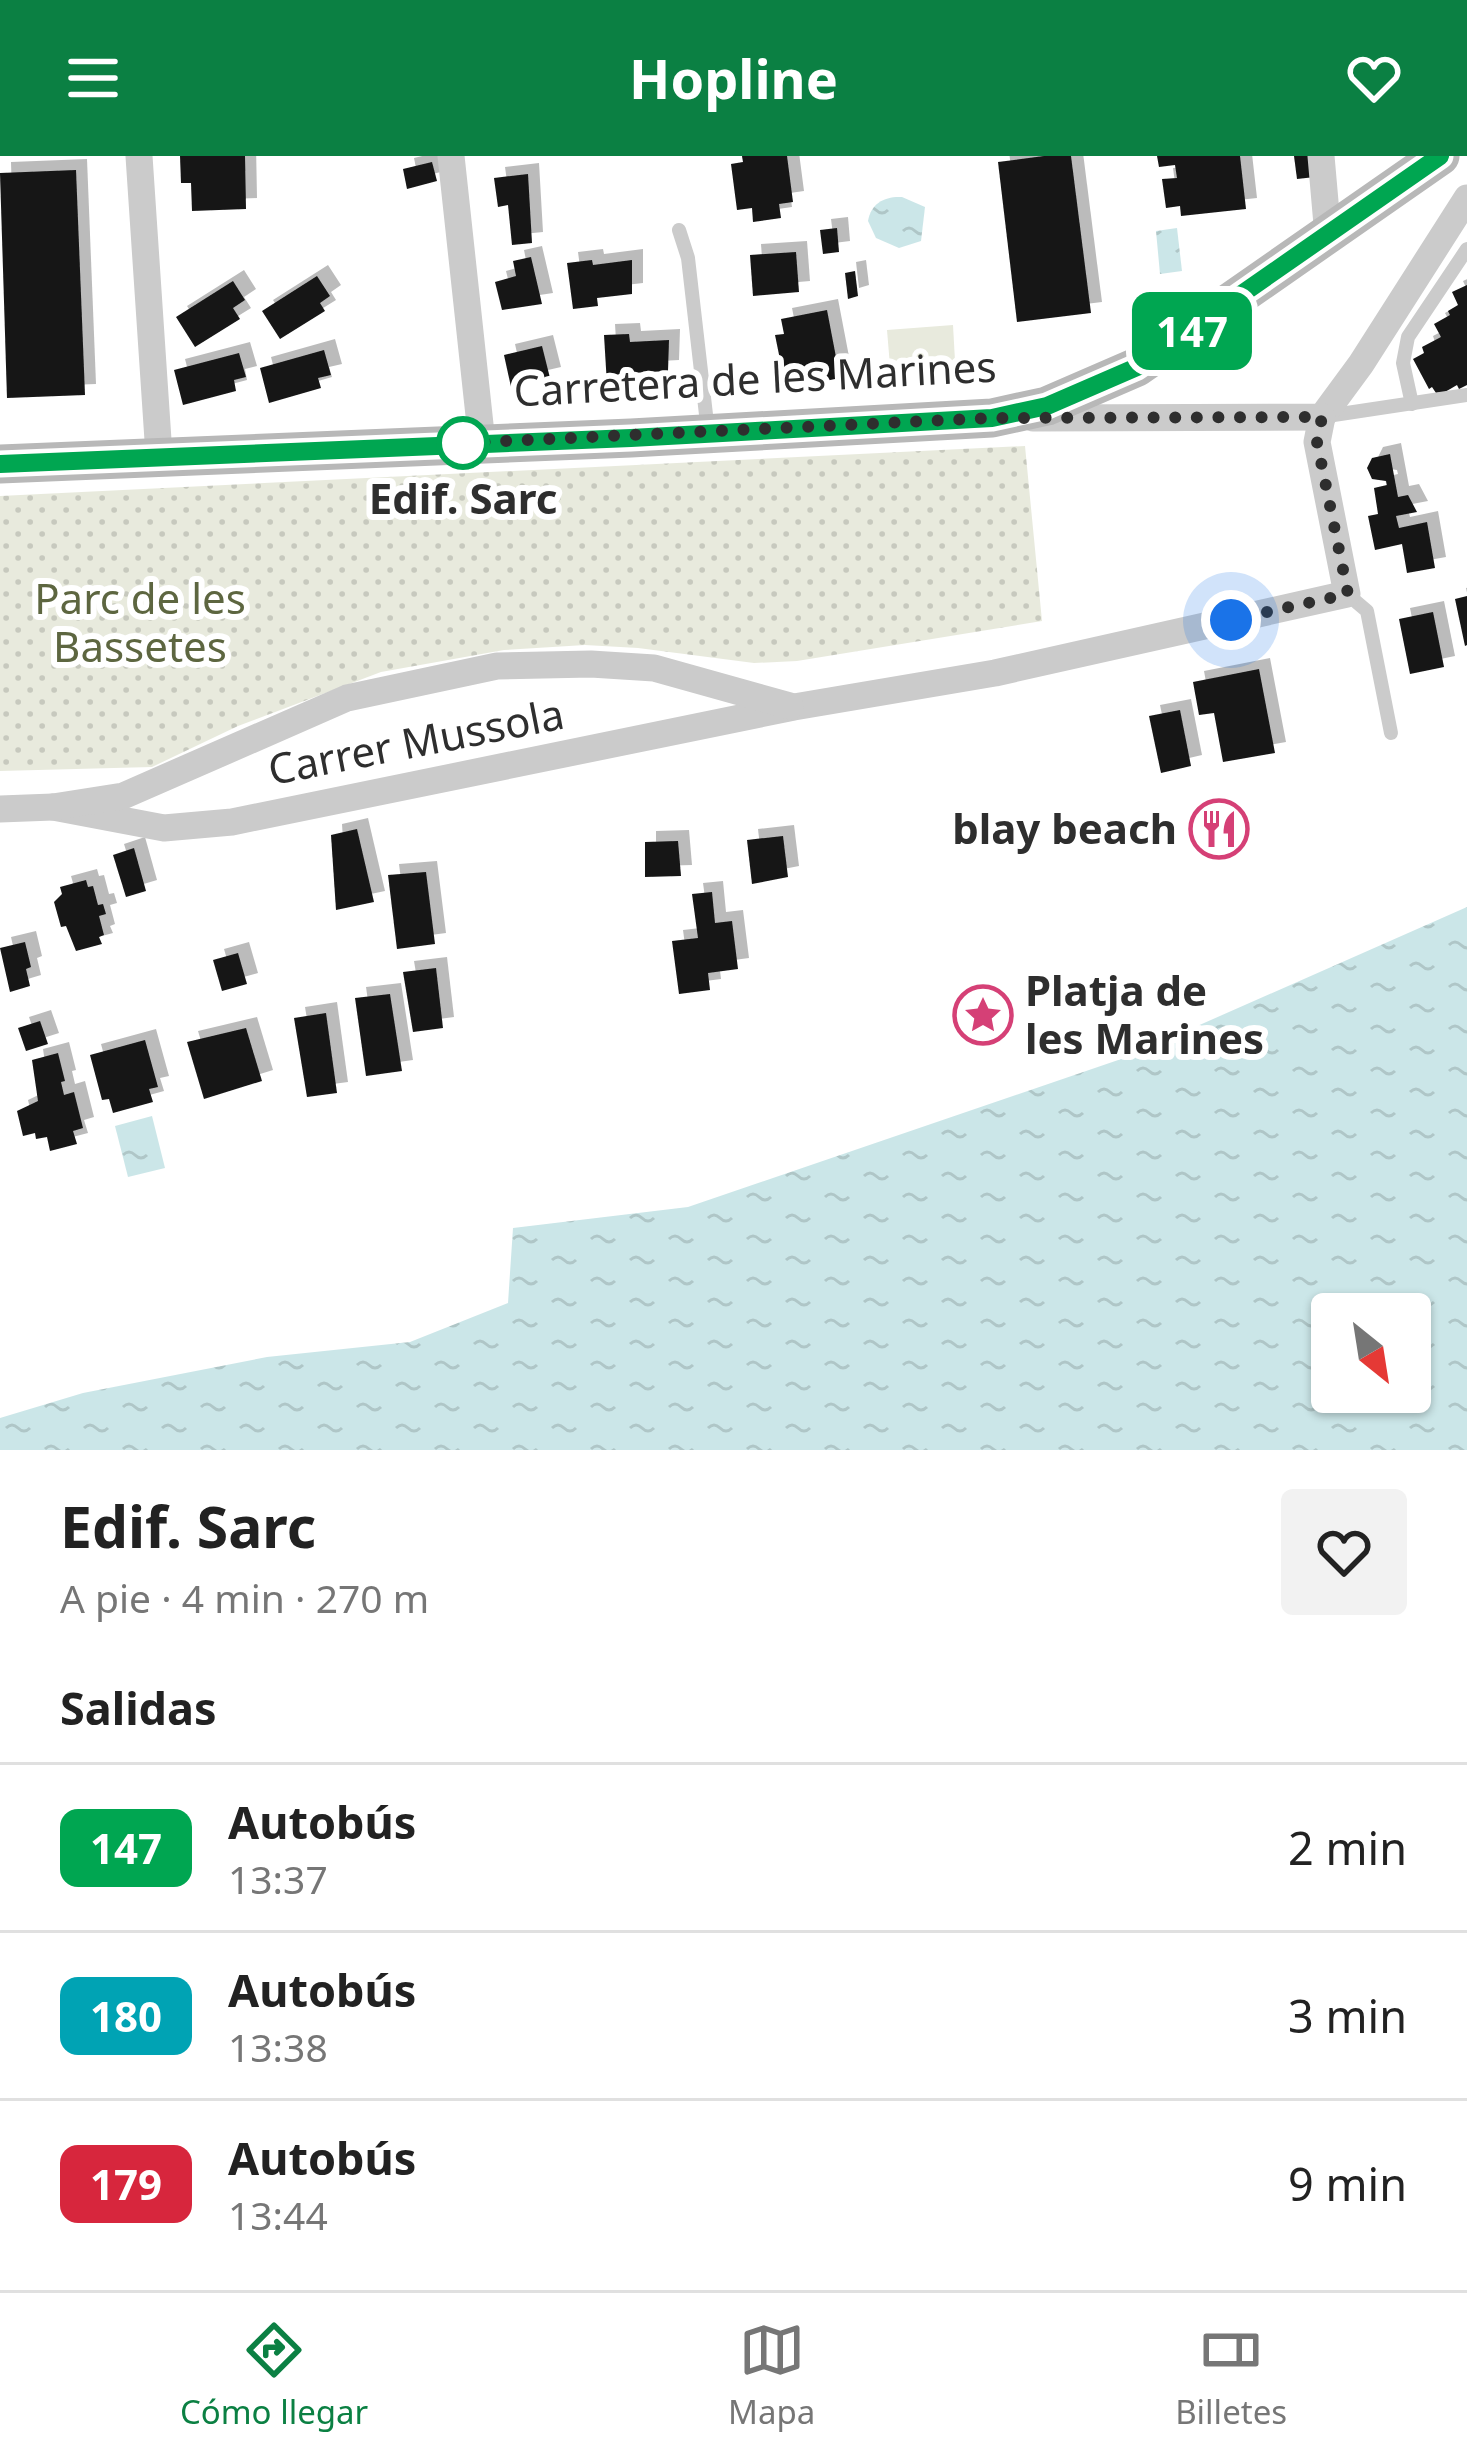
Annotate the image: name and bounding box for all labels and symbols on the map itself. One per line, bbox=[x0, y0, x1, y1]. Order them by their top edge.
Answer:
line badge: 147 bbox=[1123, 292, 1261, 370]
street label: Carretera de les Marines bbox=[512, 336, 998, 419]
marker: Edif. Sarc bbox=[438, 418, 488, 468]
place label: Edif. Sarc bbox=[369, 469, 557, 526]
park label: Parc de les Bassetes bbox=[34, 569, 246, 674]
your location bbox=[1201, 590, 1261, 650]
street label: Carrer Mussola bbox=[263, 684, 568, 797]
restaurant icon: blay beach bbox=[1188, 798, 1250, 860]
place label: blay beach bbox=[952, 799, 1177, 856]
place label: Platja de les Marines bbox=[1025, 961, 1264, 1066]
place icon: Platja de les Marines bbox=[952, 984, 1014, 1046]
north arrow bbox=[1311, 1293, 1431, 1413]

